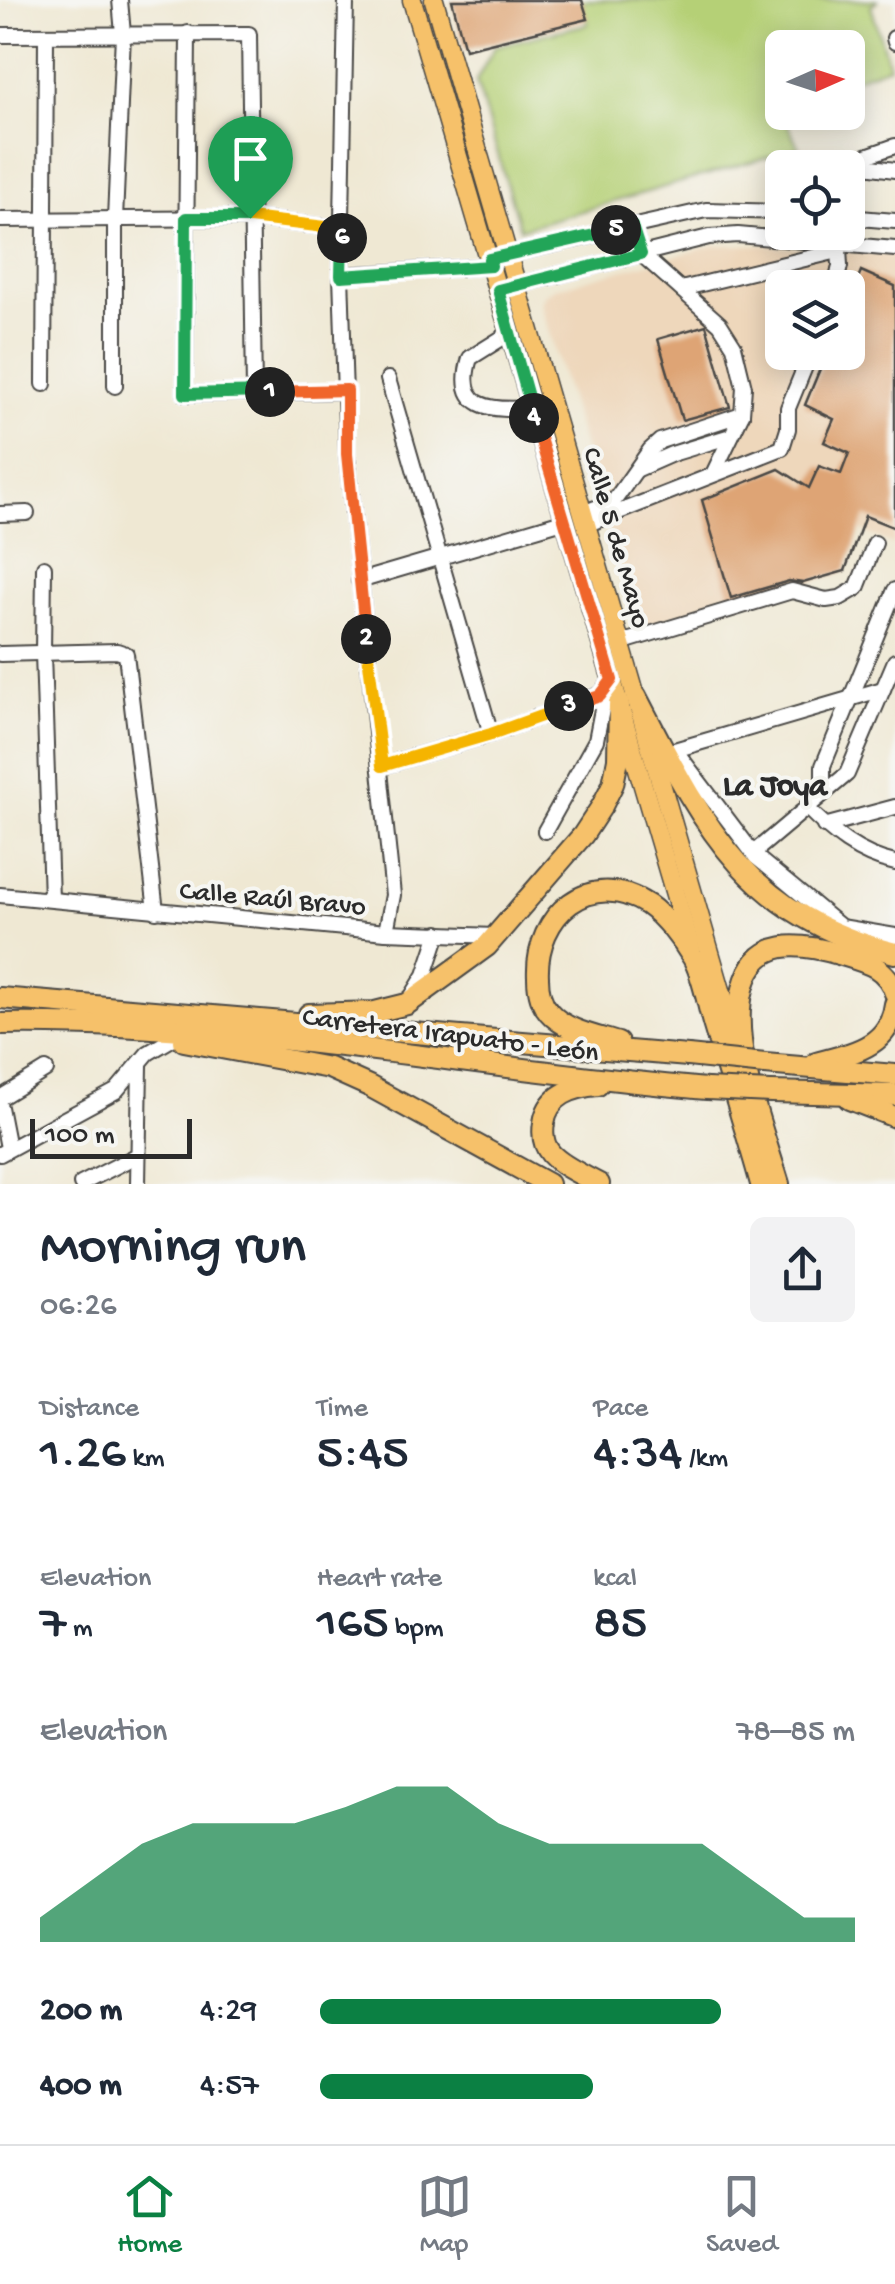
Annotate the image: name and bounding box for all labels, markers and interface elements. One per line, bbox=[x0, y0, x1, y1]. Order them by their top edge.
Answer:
north arrow bbox=[765, 30, 865, 130]
map controls bbox=[765, 30, 865, 370]
pin bbox=[208, 116, 293, 219]
icon: arrive bbox=[223, 131, 278, 186]
button: locate bbox=[765, 150, 865, 250]
pin: 5 bbox=[591, 205, 641, 255]
pin: 6 bbox=[317, 213, 367, 263]
text: 5 bbox=[609, 213, 623, 246]
text: 6 bbox=[335, 221, 349, 254]
button: layers bbox=[765, 270, 865, 370]
pin: 1 bbox=[245, 367, 295, 417]
text: 1 bbox=[264, 375, 276, 408]
pin: 4 bbox=[509, 393, 559, 443]
text: 4 bbox=[527, 401, 541, 434]
street label: Calle 5 de Mayo bbox=[573, 444, 656, 632]
pin: 2 bbox=[341, 614, 391, 664]
text: 2 bbox=[359, 622, 373, 655]
pin: 3 bbox=[544, 681, 594, 731]
text: 3 bbox=[562, 689, 576, 722]
district label: La Joya bbox=[723, 769, 829, 807]
street label: Calle Raúl Bravo bbox=[178, 876, 367, 925]
street label: Carretera Irapuato - León bbox=[300, 1002, 601, 1071]
scale bar bbox=[30, 1114, 192, 1158]
text: 100 m bbox=[45, 1120, 115, 1153]
button: share bbox=[750, 1217, 855, 1322]
text: Morning run bbox=[40, 1218, 306, 1282]
text: 06:26 bbox=[40, 1288, 116, 1326]
text: Distance bbox=[40, 1393, 139, 1426]
text: Time bbox=[317, 1393, 368, 1426]
text: Pace bbox=[593, 1393, 648, 1426]
text: 1.26 bbox=[40, 1426, 126, 1485]
text: 5:45 bbox=[317, 1426, 409, 1485]
text: 4:34 bbox=[593, 1426, 682, 1485]
text: km bbox=[126, 1443, 165, 1476]
text: /km bbox=[682, 1443, 728, 1476]
text: Elevation bbox=[40, 1563, 151, 1596]
text: Heart rate bbox=[317, 1563, 442, 1596]
text: kcal bbox=[593, 1563, 637, 1596]
text: 7 bbox=[40, 1596, 66, 1655]
text: 165 bbox=[317, 1596, 388, 1655]
text: 85 bbox=[593, 1596, 647, 1655]
text: m bbox=[66, 1613, 93, 1646]
text: bpm bbox=[388, 1613, 444, 1646]
text: Elevation bbox=[40, 1714, 167, 1752]
text: 78–85 m bbox=[737, 1714, 855, 1752]
text: 200 m bbox=[40, 1993, 122, 2031]
text: 4:29 bbox=[200, 1993, 257, 2031]
text: 400 m bbox=[40, 2068, 122, 2106]
text: 4:57 bbox=[200, 2068, 259, 2106]
tab: Home bbox=[117, 2169, 182, 2262]
tab: Map bbox=[417, 2169, 472, 2262]
tab: Saved bbox=[706, 2169, 778, 2262]

